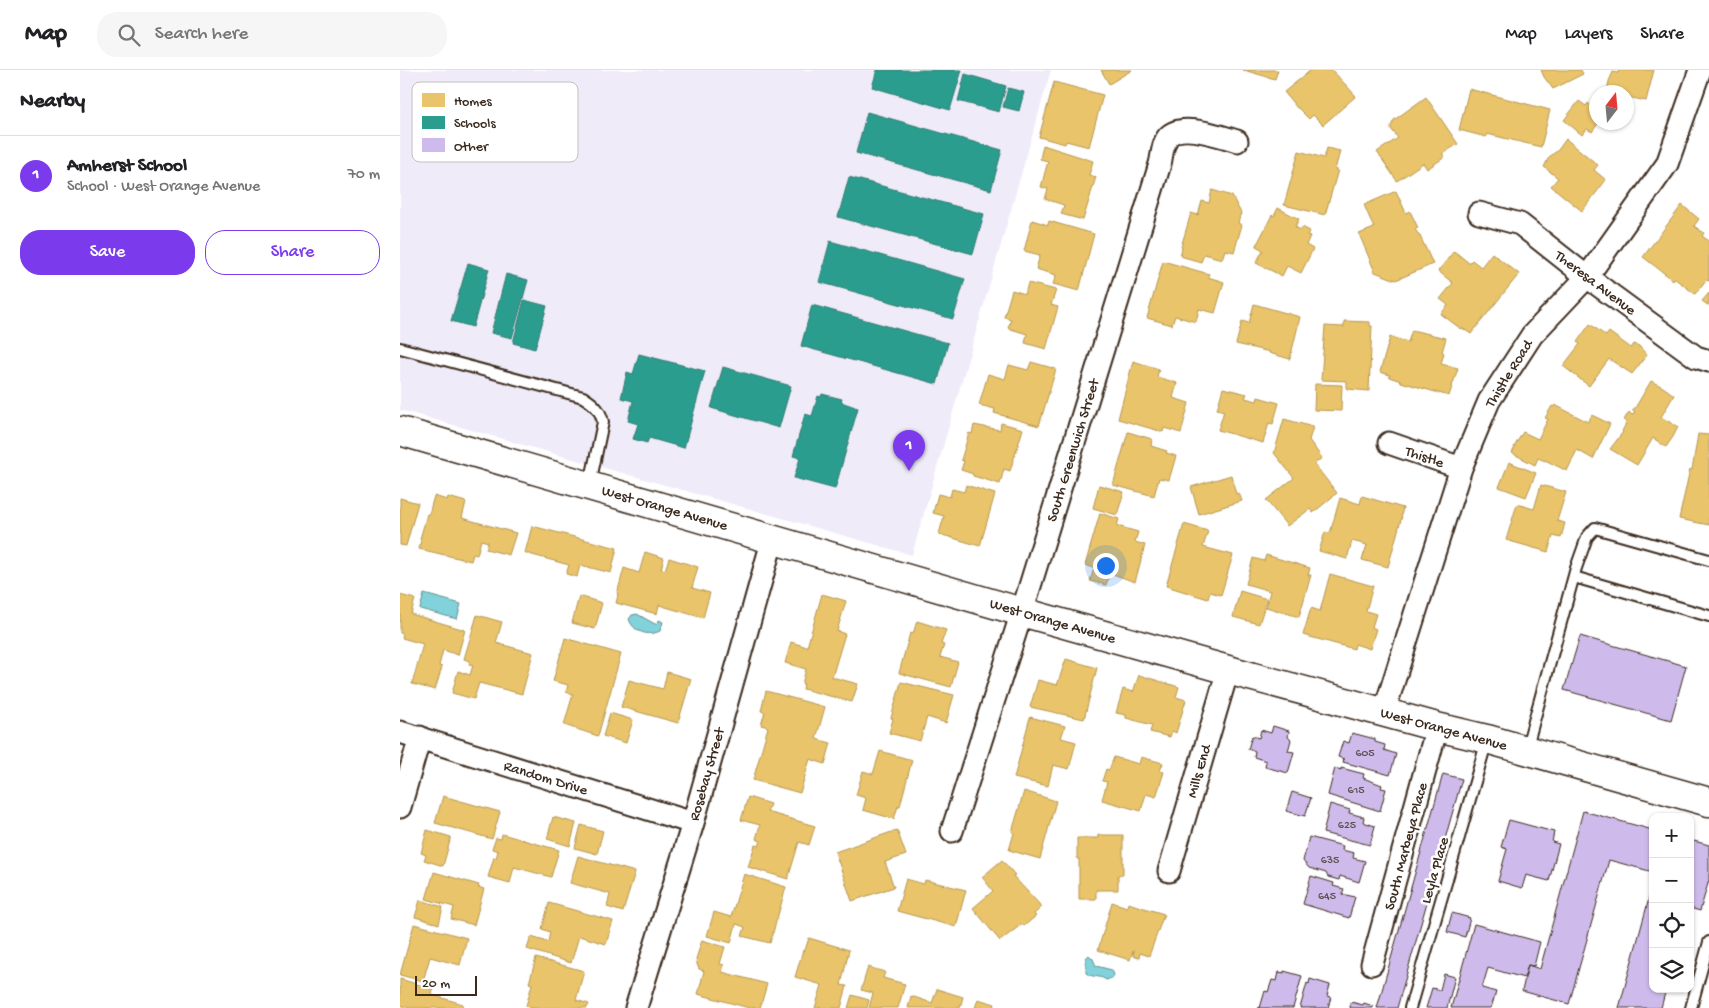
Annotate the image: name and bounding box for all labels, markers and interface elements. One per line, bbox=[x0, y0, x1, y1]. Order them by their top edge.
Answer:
search box bbox=[97, 12, 447, 57]
text: Map bbox=[25, 20, 67, 49]
icon: search bbox=[115, 21, 143, 49]
text: Search here bbox=[155, 23, 248, 46]
text: Map bbox=[1505, 24, 1537, 45]
text: Layers bbox=[1565, 24, 1612, 45]
text: Share bbox=[1640, 24, 1684, 45]
legend bbox=[412, 82, 578, 162]
north arrow bbox=[1589, 85, 1634, 130]
text: Nearby bbox=[20, 90, 85, 115]
text: Homes bbox=[454, 94, 492, 111]
text: Schools bbox=[454, 116, 496, 133]
text: Other bbox=[454, 139, 489, 156]
text: Amherst School bbox=[67, 155, 187, 178]
text: 1 bbox=[33, 166, 39, 185]
text: 70 m bbox=[347, 166, 380, 185]
text: School · West Orange Avenue bbox=[67, 178, 260, 197]
button: Save bbox=[20, 230, 195, 275]
button: Share bbox=[205, 230, 380, 275]
street label: Theresa Avenue bbox=[1550, 247, 1639, 320]
street label: Thistle Road bbox=[1481, 336, 1538, 412]
street label: South Greenwich Street bbox=[1044, 375, 1105, 524]
pin: 1 bbox=[893, 430, 925, 471]
street label: Thistle bbox=[1402, 443, 1446, 473]
street label: West Orange Avenue bbox=[599, 482, 730, 536]
your location bbox=[1093, 553, 1119, 579]
street label: West Orange Avenue bbox=[987, 595, 1118, 649]
street label: West Orange Avenue bbox=[1378, 704, 1509, 756]
street label: Rosebay Street bbox=[686, 724, 730, 823]
street label: Mills End bbox=[1184, 742, 1216, 800]
house number: 605 bbox=[1355, 747, 1375, 761]
street label: Random Drive bbox=[501, 758, 590, 800]
street label: South Marbeya Place bbox=[1381, 781, 1433, 912]
house number: 615 bbox=[1347, 784, 1365, 798]
map controls bbox=[1649, 813, 1694, 993]
button: + bbox=[1649, 813, 1694, 858]
house number: 625 bbox=[1338, 819, 1356, 833]
street label: Leyla Place bbox=[1418, 835, 1454, 906]
house number: 635 bbox=[1321, 854, 1339, 868]
button: − bbox=[1649, 858, 1694, 903]
house number: 645 bbox=[1318, 890, 1336, 904]
button: locate bbox=[1649, 903, 1694, 948]
button: layers bbox=[1649, 948, 1694, 993]
scale bar bbox=[415, 973, 478, 996]
text: 20 m bbox=[422, 976, 450, 993]

